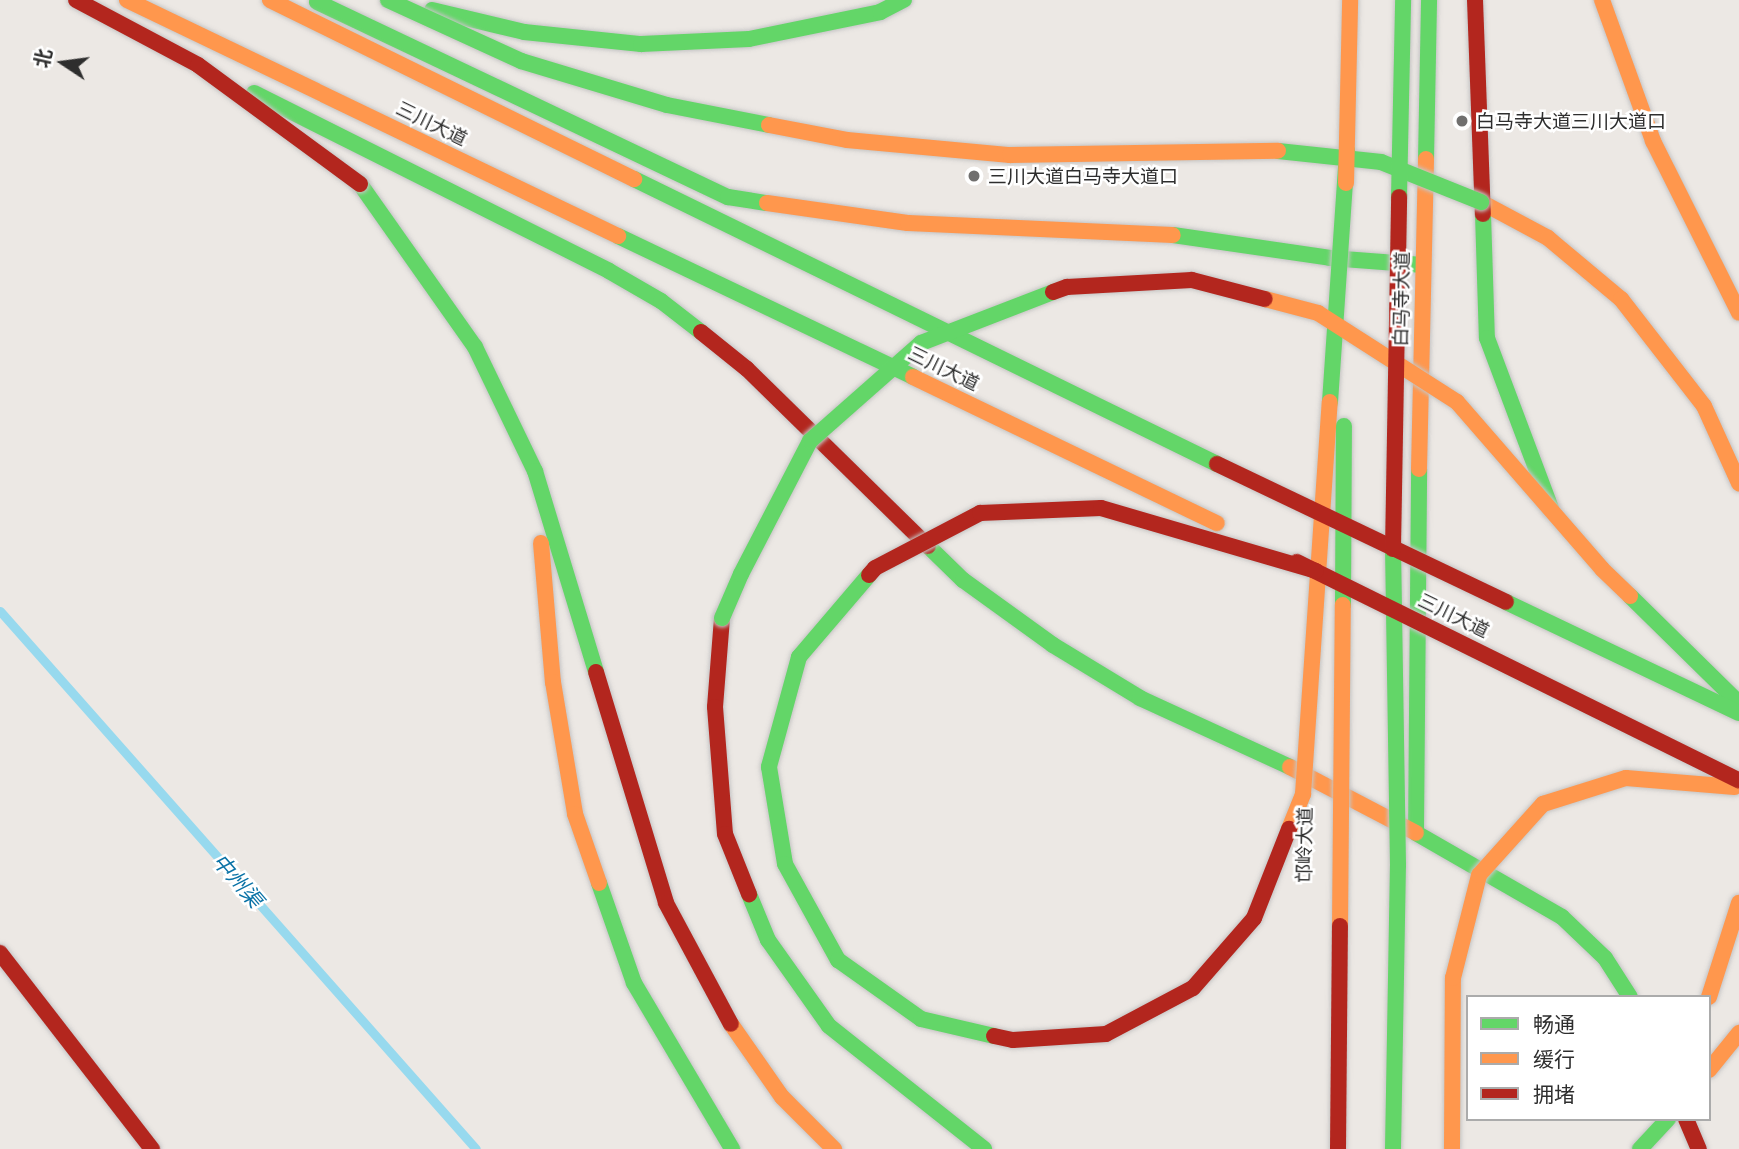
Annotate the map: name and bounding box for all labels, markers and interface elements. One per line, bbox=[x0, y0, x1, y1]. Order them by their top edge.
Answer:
north arrow bbox=[28, 28, 98, 98]
text: 北 bbox=[26, 46, 58, 71]
street label: 三川大道 bbox=[393, 96, 471, 150]
place label: 白马寺大道三川大道口 bbox=[1476, 110, 1666, 132]
marker: 白马寺大道三川大道口 bbox=[1454, 113, 1470, 129]
place label: 三川大道白马寺大道口 bbox=[988, 165, 1178, 187]
marker: 三川大道白马寺大道口 bbox=[966, 168, 982, 184]
street label: 白马寺大道 bbox=[1389, 251, 1413, 347]
street label: 三川大道 bbox=[905, 341, 983, 395]
street label: 三川大道 bbox=[1415, 588, 1493, 642]
street label: 邙岭大道 bbox=[1292, 807, 1316, 883]
water label: 中州渠 bbox=[208, 848, 268, 912]
legend bbox=[1466, 995, 1711, 1121]
text: 畅通 bbox=[1533, 1008, 1575, 1040]
text: 缓行 bbox=[1533, 1043, 1575, 1075]
text: 拥堵 bbox=[1533, 1078, 1575, 1110]

